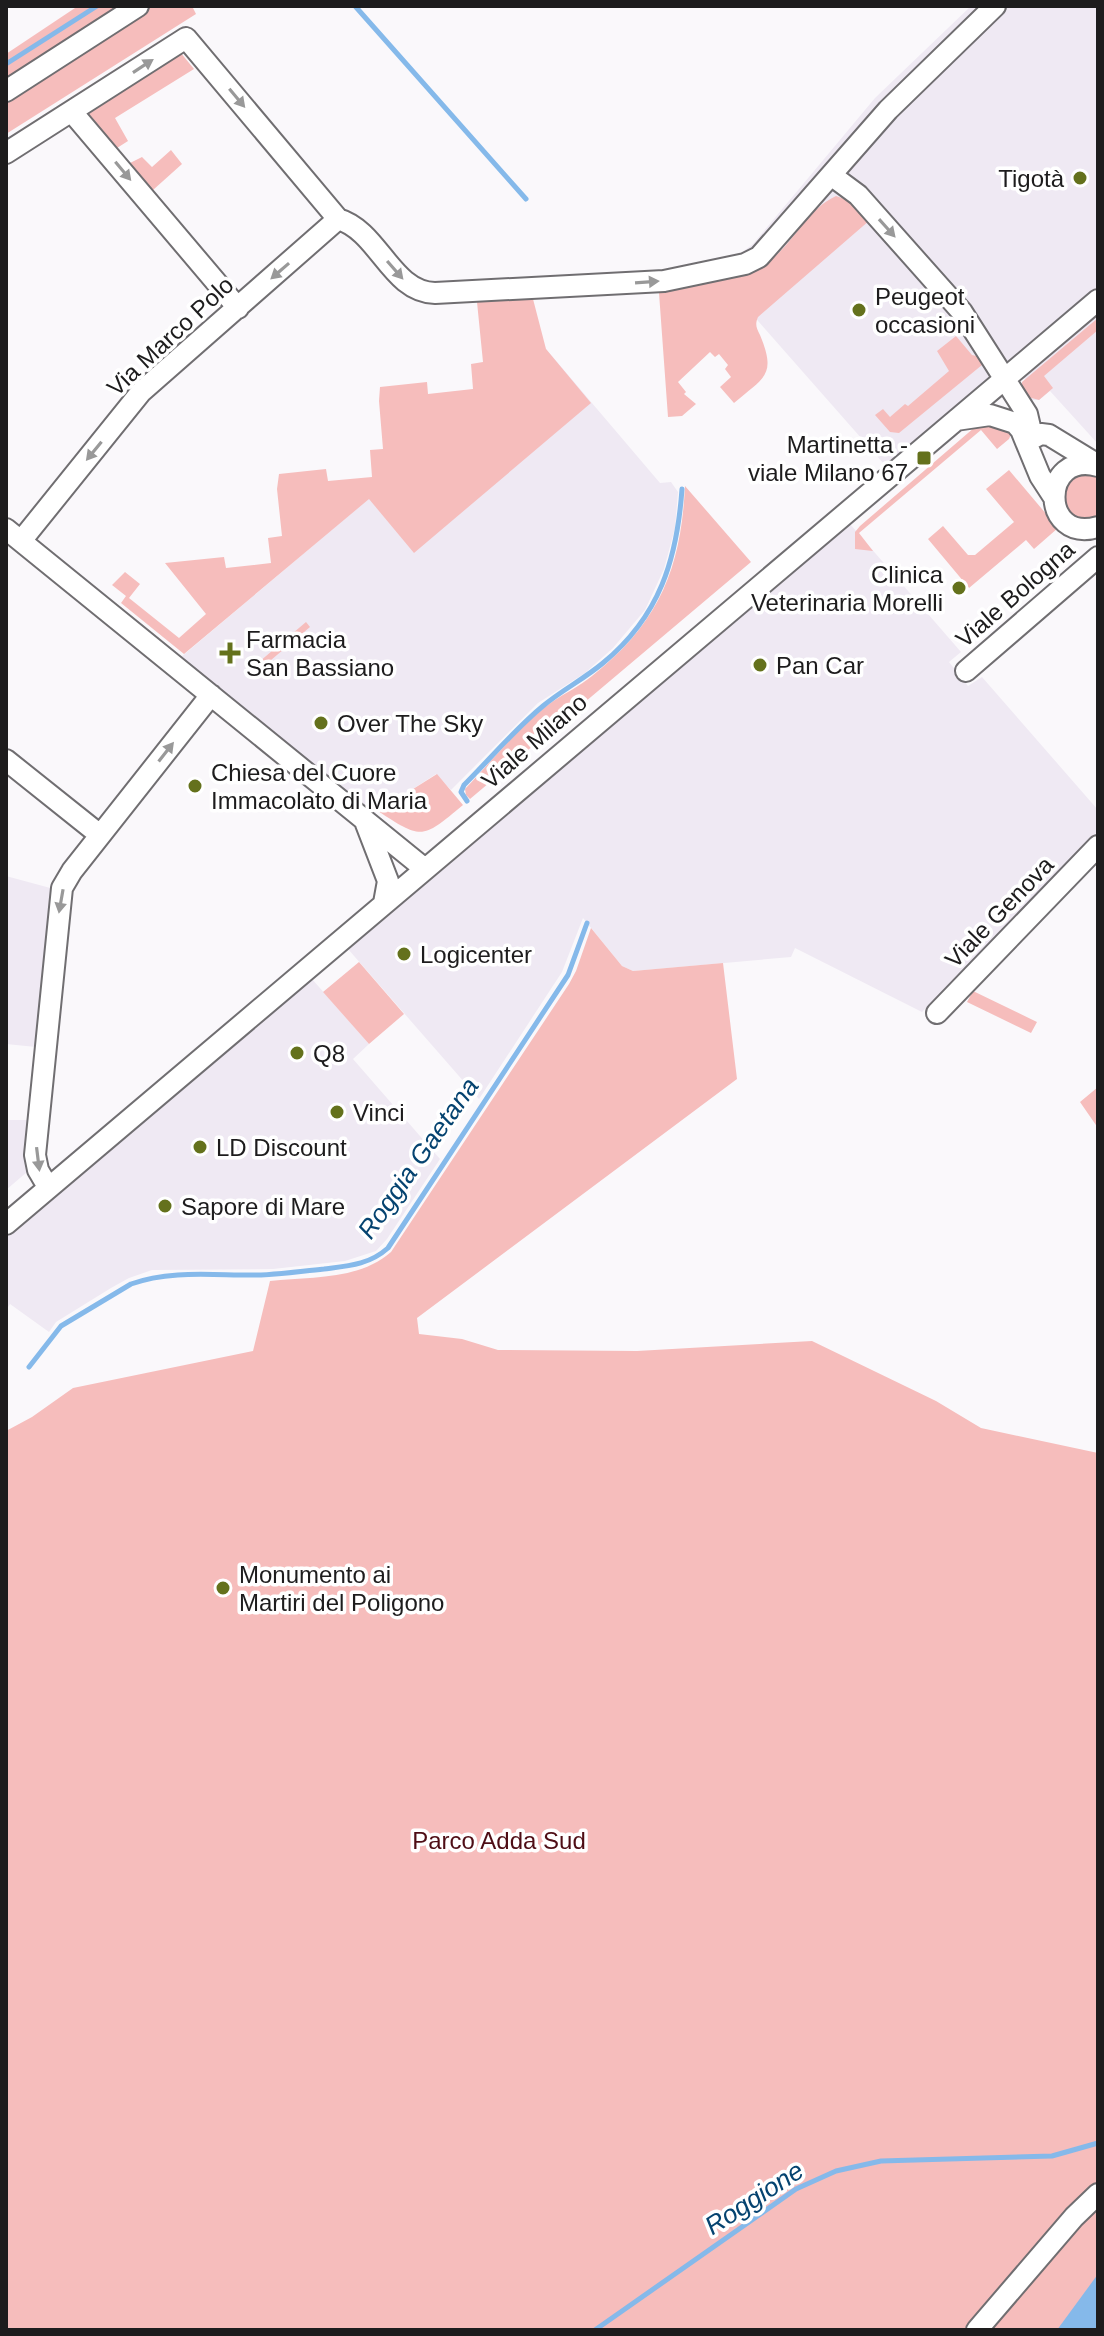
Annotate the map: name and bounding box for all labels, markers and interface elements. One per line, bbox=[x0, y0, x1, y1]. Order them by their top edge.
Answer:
one-way arrow bbox=[132, 60, 154, 74]
one-way arrow bbox=[228, 88, 245, 108]
one-way arrow bbox=[114, 161, 131, 181]
place label: Tigotà bbox=[998, 165, 1065, 192]
marker: Tigotà bbox=[1071, 169, 1089, 187]
one-way arrow bbox=[878, 219, 896, 238]
one-way arrow bbox=[386, 260, 404, 279]
one-way arrow bbox=[270, 261, 289, 279]
street label: Via Marco Polo bbox=[101, 271, 239, 401]
one-way arrow bbox=[635, 275, 660, 288]
place label: Peugeot occasioni bbox=[875, 283, 975, 338]
marker: Peugeot occasioni bbox=[850, 301, 868, 319]
place label: Martinetta - viale Milano 67 bbox=[748, 431, 908, 486]
one-way arrow bbox=[86, 441, 102, 461]
marker: Martinetta - viale Milano 67 bbox=[915, 449, 933, 467]
street label: Viale Bologna bbox=[950, 535, 1080, 653]
place label: Clinica Veterinaria Morelli bbox=[751, 561, 944, 616]
marker: Clinica Veterinaria Morelli bbox=[950, 579, 968, 597]
place label: Farmacia San Bassiano bbox=[246, 626, 394, 681]
marker: Farmacia San Bassiano bbox=[221, 644, 239, 662]
place label: Pan Car bbox=[776, 652, 864, 679]
marker: Pan Car bbox=[751, 656, 769, 674]
street label: Viale Milano bbox=[476, 688, 592, 794]
place label: Over The Sky bbox=[337, 710, 483, 737]
marker: Over The Sky bbox=[312, 714, 330, 732]
one-way arrow bbox=[157, 742, 174, 762]
place label: Chiesa del Cuore Immacolato di Maria bbox=[211, 759, 428, 814]
marker: Chiesa del Cuore Immacolato di Maria bbox=[186, 777, 204, 795]
street label: Viale Genova bbox=[939, 850, 1059, 973]
one-way arrow bbox=[54, 888, 66, 913]
place label: Logicenter bbox=[420, 941, 532, 968]
marker: Logicenter bbox=[395, 945, 413, 963]
place label: Q8 bbox=[313, 1040, 345, 1067]
marker: Q8 bbox=[288, 1044, 306, 1062]
water label: Roggia Gaetana bbox=[351, 1072, 485, 1244]
place label: Vinci bbox=[353, 1099, 405, 1126]
marker: Vinci bbox=[328, 1103, 346, 1121]
place label: LD Discount bbox=[216, 1134, 347, 1161]
marker: LD Discount bbox=[191, 1138, 209, 1156]
one-way arrow bbox=[31, 1146, 44, 1171]
place label: Sapore di Mare bbox=[181, 1193, 345, 1220]
marker: Sapore di Mare bbox=[156, 1197, 174, 1215]
place label: Monumento ai Martiri del Poligono bbox=[239, 1561, 444, 1616]
marker: Monumento ai Martiri del Poligono bbox=[214, 1579, 232, 1597]
park label: Parco Adda Sud bbox=[412, 1827, 586, 1854]
water label: Roggione bbox=[699, 2155, 809, 2241]

